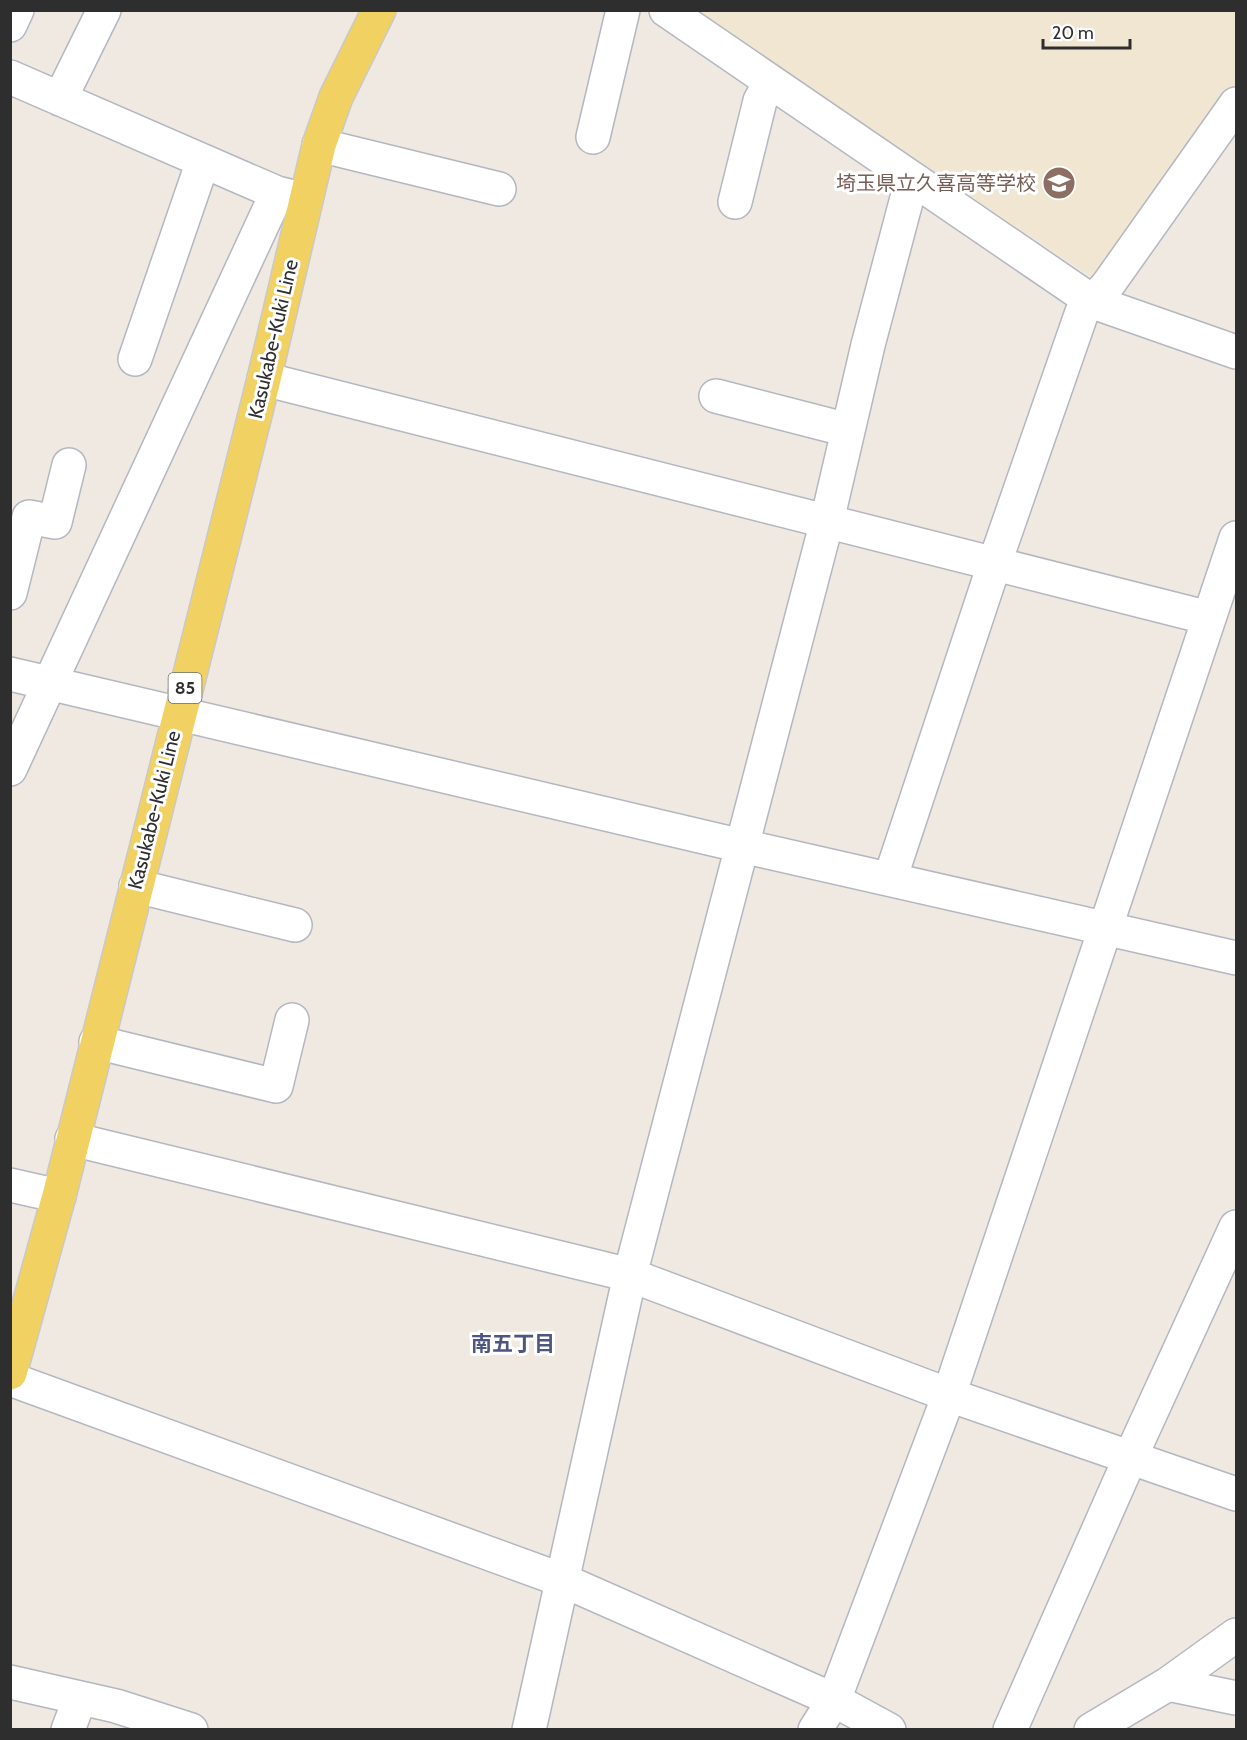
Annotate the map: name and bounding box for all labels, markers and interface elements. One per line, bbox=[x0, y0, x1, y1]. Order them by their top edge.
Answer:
scale bar bbox=[1043, 12, 1130, 50]
text: 20 m bbox=[1052, 22, 1094, 44]
school or university icon: 埼玉県立久喜高等学校 bbox=[1041, 165, 1077, 201]
place label: 埼玉県立久喜高等学校 bbox=[836, 171, 1036, 195]
street label: Kasukabe-Kuki Line bbox=[243, 257, 303, 421]
road number: 85 bbox=[168, 673, 201, 703]
street label: Kasukabe-Kuki Line bbox=[123, 728, 185, 892]
district label: 南五丁目 bbox=[471, 1331, 555, 1356]

